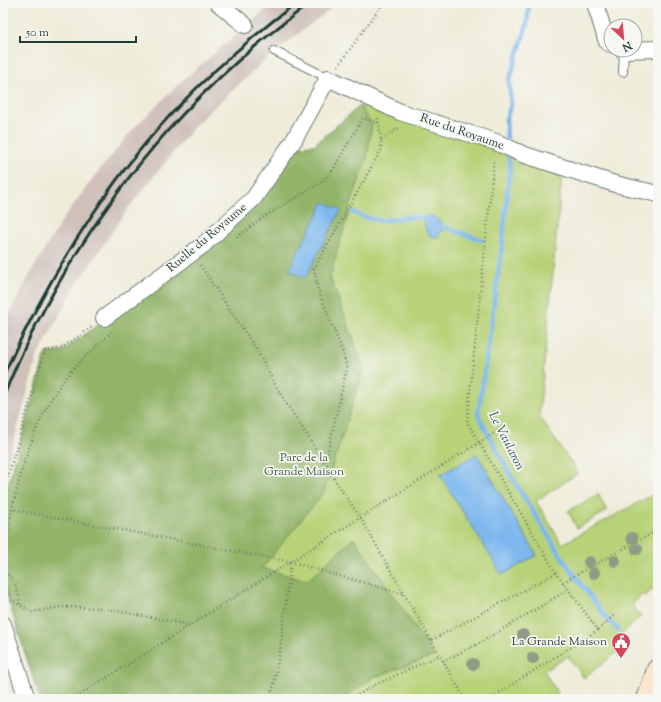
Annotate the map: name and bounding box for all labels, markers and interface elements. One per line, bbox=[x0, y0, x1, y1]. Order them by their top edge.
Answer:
scale bar bbox=[20, 18, 136, 44]
north arrow bbox=[603, 18, 643, 58]
text: 50 m bbox=[25, 24, 49, 42]
text: N bbox=[619, 37, 635, 55]
street label: Rue du Royaume bbox=[418, 109, 507, 155]
street label: Ruelle du Royaume bbox=[163, 199, 251, 277]
water label: Le Vaularon bbox=[484, 409, 529, 474]
park label: Parc de la Grande Maison bbox=[264, 449, 344, 481]
public building icon: La Grande Maison bbox=[610, 631, 632, 659]
place label: La Grande Maison bbox=[512, 633, 607, 651]

